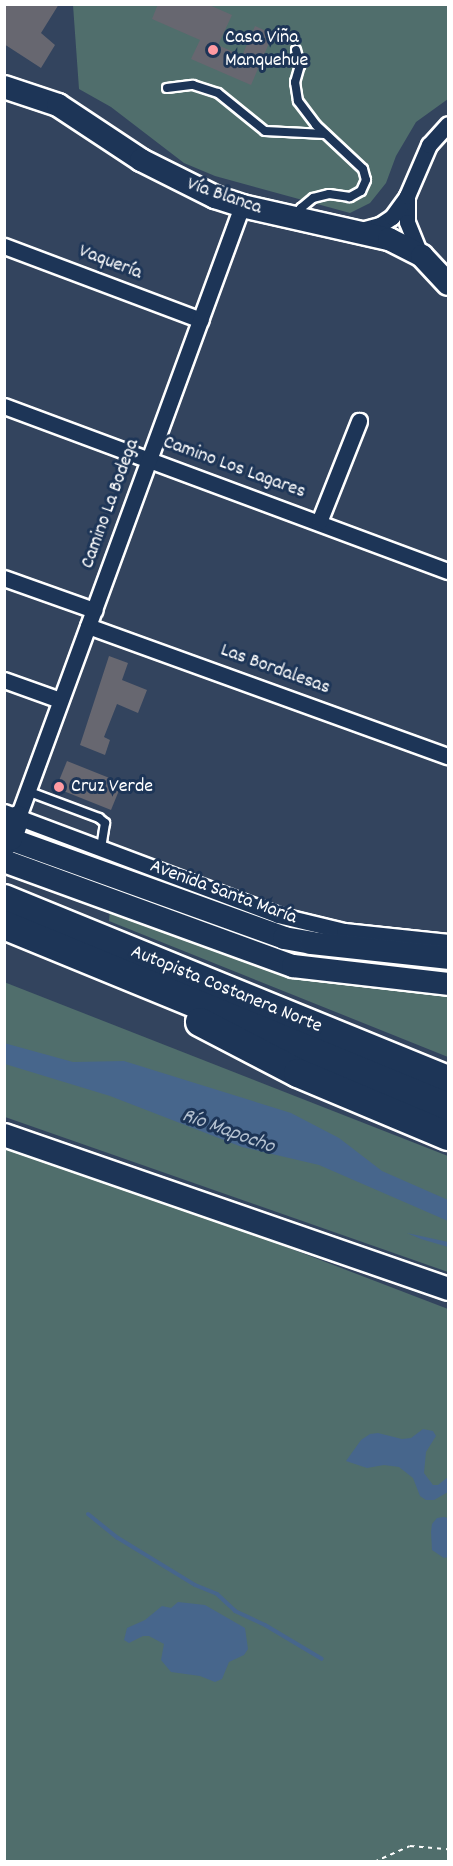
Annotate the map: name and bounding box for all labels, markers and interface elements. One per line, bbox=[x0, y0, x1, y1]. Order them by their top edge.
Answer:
place label: Casa Viña Manquehue bbox=[225, 27, 308, 74]
marker: Casa Viña Manquehue bbox=[206, 43, 220, 57]
street label: Vía Blanca bbox=[183, 173, 265, 221]
street label: Vaquería bbox=[75, 240, 145, 286]
street label: Camino Los Lagares bbox=[160, 431, 308, 505]
street label: Camino La Bodega bbox=[76, 436, 146, 572]
street label: Las Bordalesas bbox=[217, 639, 333, 701]
place label: Cruz Verde bbox=[71, 775, 153, 799]
marker: Cruz Verde bbox=[52, 780, 66, 794]
street label: Avenida Santa María bbox=[146, 855, 300, 931]
street label: Autopista Costanera Norte bbox=[127, 941, 325, 1039]
water label: Río Mapocho bbox=[178, 1104, 278, 1160]

